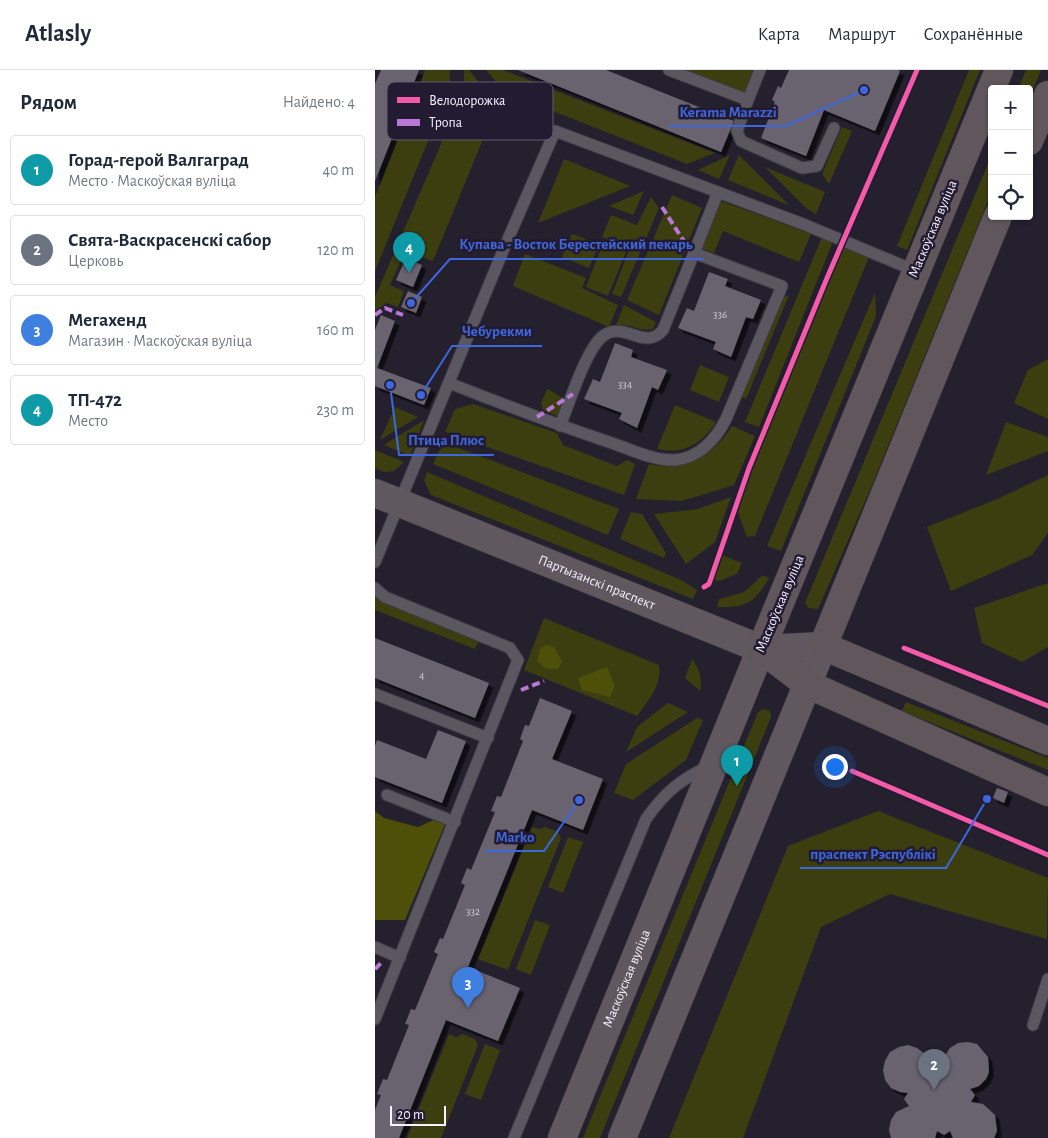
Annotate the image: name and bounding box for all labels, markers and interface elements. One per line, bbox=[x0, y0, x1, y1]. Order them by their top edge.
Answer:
text: Atlasly bbox=[25, 22, 91, 46]
text: Карта bbox=[758, 26, 800, 44]
text: Маршрут bbox=[828, 26, 896, 44]
text: Сохранённые bbox=[924, 26, 1023, 44]
legend bbox=[387, 82, 553, 140]
map controls bbox=[988, 85, 1033, 220]
button: + bbox=[988, 85, 1033, 130]
text: Рядом bbox=[20, 92, 77, 113]
text: Найдено: 4 bbox=[283, 94, 355, 110]
text: Велодорожка bbox=[429, 94, 506, 108]
callout: Kerama Marazzi bbox=[669, 96, 786, 126]
text: Kerama Marazzi bbox=[679, 105, 777, 120]
text: Тропа bbox=[429, 116, 463, 130]
button: − bbox=[988, 130, 1033, 175]
text: Горад-герой Валгаград bbox=[68, 151, 249, 170]
text: 1 bbox=[34, 162, 40, 178]
text: 40 m bbox=[322, 162, 354, 178]
text: Место · Маскоўская вуліца bbox=[68, 173, 236, 189]
button: locate bbox=[988, 175, 1033, 220]
street label: Маскоўская вуліца bbox=[906, 178, 960, 280]
callout: Купава - Восток Берестейский пекарь bbox=[450, 229, 703, 259]
text: Свята-Васкрасенскі сабор bbox=[68, 231, 271, 250]
pin: 4 bbox=[393, 232, 425, 273]
text: Купава - Восток Берестейский пекарь bbox=[459, 237, 693, 252]
text: 2 bbox=[33, 242, 41, 258]
text: 120 m bbox=[317, 242, 354, 258]
text: Церковь bbox=[68, 253, 123, 269]
house number: 336 bbox=[713, 309, 727, 320]
text: Мегахенд bbox=[68, 311, 147, 330]
callout: Чебурекми bbox=[452, 316, 542, 346]
text: 3 bbox=[34, 322, 40, 338]
text: 160 m bbox=[317, 322, 354, 338]
text: Чебурекми bbox=[462, 324, 532, 339]
text: Магазин · Маскоўская вуліца bbox=[68, 333, 252, 349]
house number: 334 bbox=[618, 379, 632, 390]
text: ТП-472 bbox=[68, 391, 122, 410]
text: 4 bbox=[33, 402, 41, 418]
text: 230 m bbox=[316, 402, 354, 418]
text: Место bbox=[68, 413, 108, 429]
callout: Птица Плюс bbox=[399, 425, 494, 455]
text: Птица Плюс bbox=[408, 433, 484, 448]
street label: Партызанскі праспект bbox=[536, 553, 658, 613]
street label: Маскоўская вуліца bbox=[753, 553, 807, 655]
house number: 4 bbox=[419, 670, 425, 681]
pin: 1 bbox=[721, 745, 753, 786]
your location bbox=[822, 754, 848, 780]
callout: Marko bbox=[486, 821, 544, 851]
text: Marko bbox=[496, 830, 534, 845]
callout: праспект Рэспублікі bbox=[800, 838, 946, 868]
text: праспект Рэспублікі bbox=[810, 847, 936, 862]
house number: 332 bbox=[466, 906, 480, 917]
street label: Маскоўская вуліца bbox=[601, 927, 653, 1030]
pin: 3 bbox=[452, 967, 484, 1008]
pin: 2 bbox=[918, 1049, 950, 1090]
scale bar bbox=[390, 1103, 446, 1126]
text: 20 m bbox=[397, 1108, 424, 1122]

